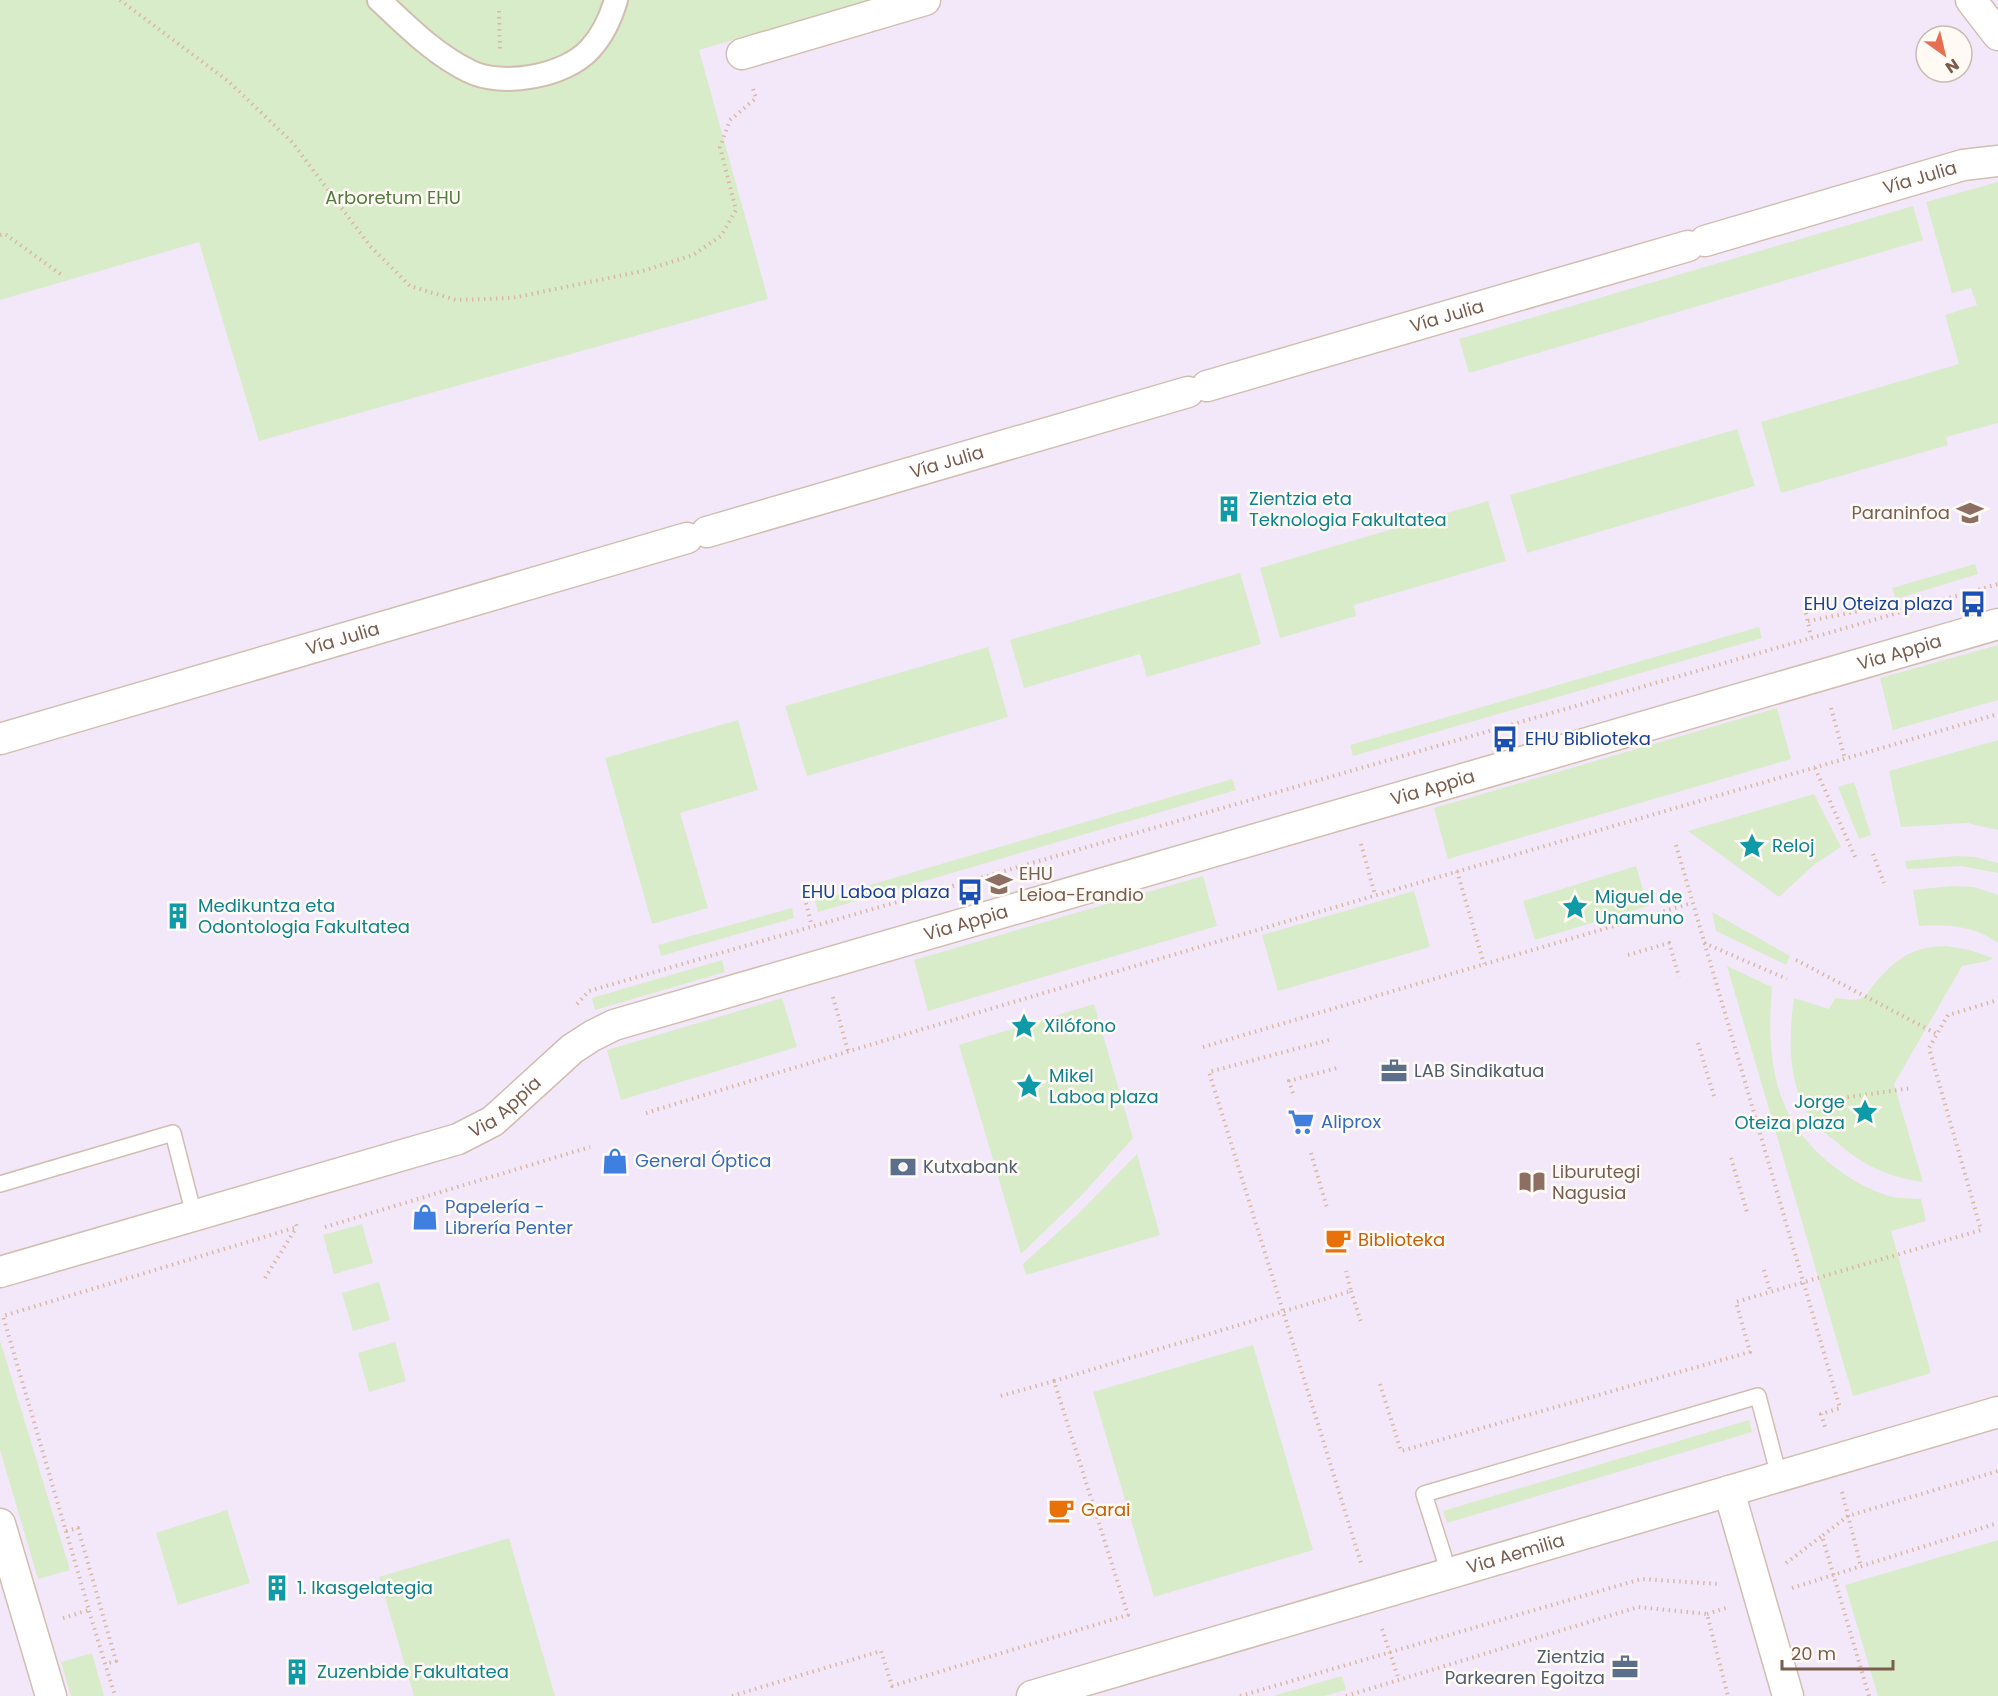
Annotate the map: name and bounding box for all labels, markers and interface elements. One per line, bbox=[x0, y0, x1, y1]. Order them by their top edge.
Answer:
north arrow bbox=[1914, 24, 1974, 84]
text: N bbox=[1941, 53, 1964, 79]
street label: Vía Julia bbox=[1880, 155, 1960, 200]
park label: Arboretum EHU bbox=[325, 185, 461, 210]
street label: Vía Julia bbox=[1407, 293, 1487, 338]
street label: Vía Julia bbox=[907, 439, 987, 484]
place label: Zientzia eta Teknologia Fakultatea bbox=[1249, 486, 1447, 532]
building icon: Zientzia eta Teknologia Fakultatea bbox=[1214, 494, 1244, 524]
school or university icon: Paraninfoa bbox=[1955, 498, 1985, 528]
place label: Paraninfoa bbox=[1851, 500, 1950, 525]
bus stop icon: EHU Oteiza plaza bbox=[1958, 589, 1988, 619]
place label: EHU Oteiza plaza bbox=[1804, 591, 1953, 616]
street label: Vía Julia bbox=[303, 616, 382, 661]
street label: Via Appia bbox=[1854, 628, 1944, 676]
bus stop icon: EHU Biblioteka bbox=[1490, 724, 1520, 754]
place label: EHU Biblioteka bbox=[1525, 726, 1651, 751]
street label: Via Appia bbox=[1387, 763, 1478, 811]
place icon: Reloj bbox=[1737, 831, 1767, 861]
place label: Reloj bbox=[1772, 833, 1815, 858]
place label: EHU Leioa-Erandio bbox=[1019, 861, 1144, 907]
school or university icon: EHU Leioa-Erandio bbox=[984, 869, 1014, 899]
bus stop icon: EHU Laboa plaza bbox=[955, 877, 985, 907]
place label: EHU Laboa plaza bbox=[802, 879, 950, 904]
place label: Miguel de Unamuno bbox=[1595, 884, 1684, 930]
place icon: Miguel de Unamuno bbox=[1560, 892, 1590, 922]
place label: Medikuntza eta Odontologia Fakultatea bbox=[198, 893, 410, 939]
street label: Via Appia bbox=[921, 898, 1011, 947]
building icon: Medikuntza eta Odontologia Fakultatea bbox=[163, 901, 193, 931]
place icon: Xilófono bbox=[1009, 1011, 1039, 1041]
place label: Xilófono bbox=[1044, 1013, 1116, 1038]
office icon: LAB Sindikatua bbox=[1379, 1056, 1409, 1086]
place label: LAB Sindikatua bbox=[1414, 1058, 1545, 1083]
place label: Mikel Laboa plaza bbox=[1049, 1063, 1159, 1109]
street label: Via Appia bbox=[464, 1070, 546, 1143]
place icon: Mikel Laboa plaza bbox=[1014, 1071, 1044, 1101]
place label: Jorge Oteiza plaza bbox=[1734, 1089, 1845, 1135]
place icon: Jorge Oteiza plaza bbox=[1850, 1097, 1880, 1127]
supermarket icon: Aliprox bbox=[1286, 1107, 1316, 1137]
place label: Aliprox bbox=[1321, 1109, 1381, 1134]
shop icon: General Óptica bbox=[600, 1146, 630, 1176]
place label: General Óptica bbox=[635, 1148, 771, 1173]
bank icon: Kutxabank bbox=[888, 1152, 918, 1182]
place label: Kutxabank bbox=[923, 1154, 1018, 1179]
place label: Liburutegi Nagusia bbox=[1552, 1159, 1640, 1205]
library icon: Liburutegi Nagusia bbox=[1517, 1167, 1547, 1197]
place label: Papelería - Librería Penter bbox=[445, 1194, 573, 1240]
shop icon: Papelería - Librería Penter bbox=[410, 1202, 440, 1232]
cafe icon: Biblioteka bbox=[1323, 1225, 1353, 1255]
place label: Biblioteka bbox=[1358, 1227, 1445, 1252]
cafe icon: Garai bbox=[1046, 1495, 1076, 1525]
place label: Garai bbox=[1081, 1497, 1130, 1522]
street label: Via Aemilia bbox=[1463, 1527, 1567, 1580]
building icon: 1. Ikasgelategia bbox=[262, 1573, 292, 1603]
place label: 1. Ikasgelategia bbox=[297, 1575, 433, 1600]
scale bar bbox=[1782, 1633, 1893, 1671]
text: 20 m bbox=[1791, 1641, 1836, 1666]
place label: Zientzia Parkearen Egoitza bbox=[1445, 1644, 1605, 1690]
office icon: Zientzia Parkearen Egoitza bbox=[1610, 1652, 1640, 1682]
building icon: Zuzenbide Fakultatea bbox=[282, 1657, 312, 1687]
place label: Zuzenbide Fakultatea bbox=[317, 1659, 509, 1684]

